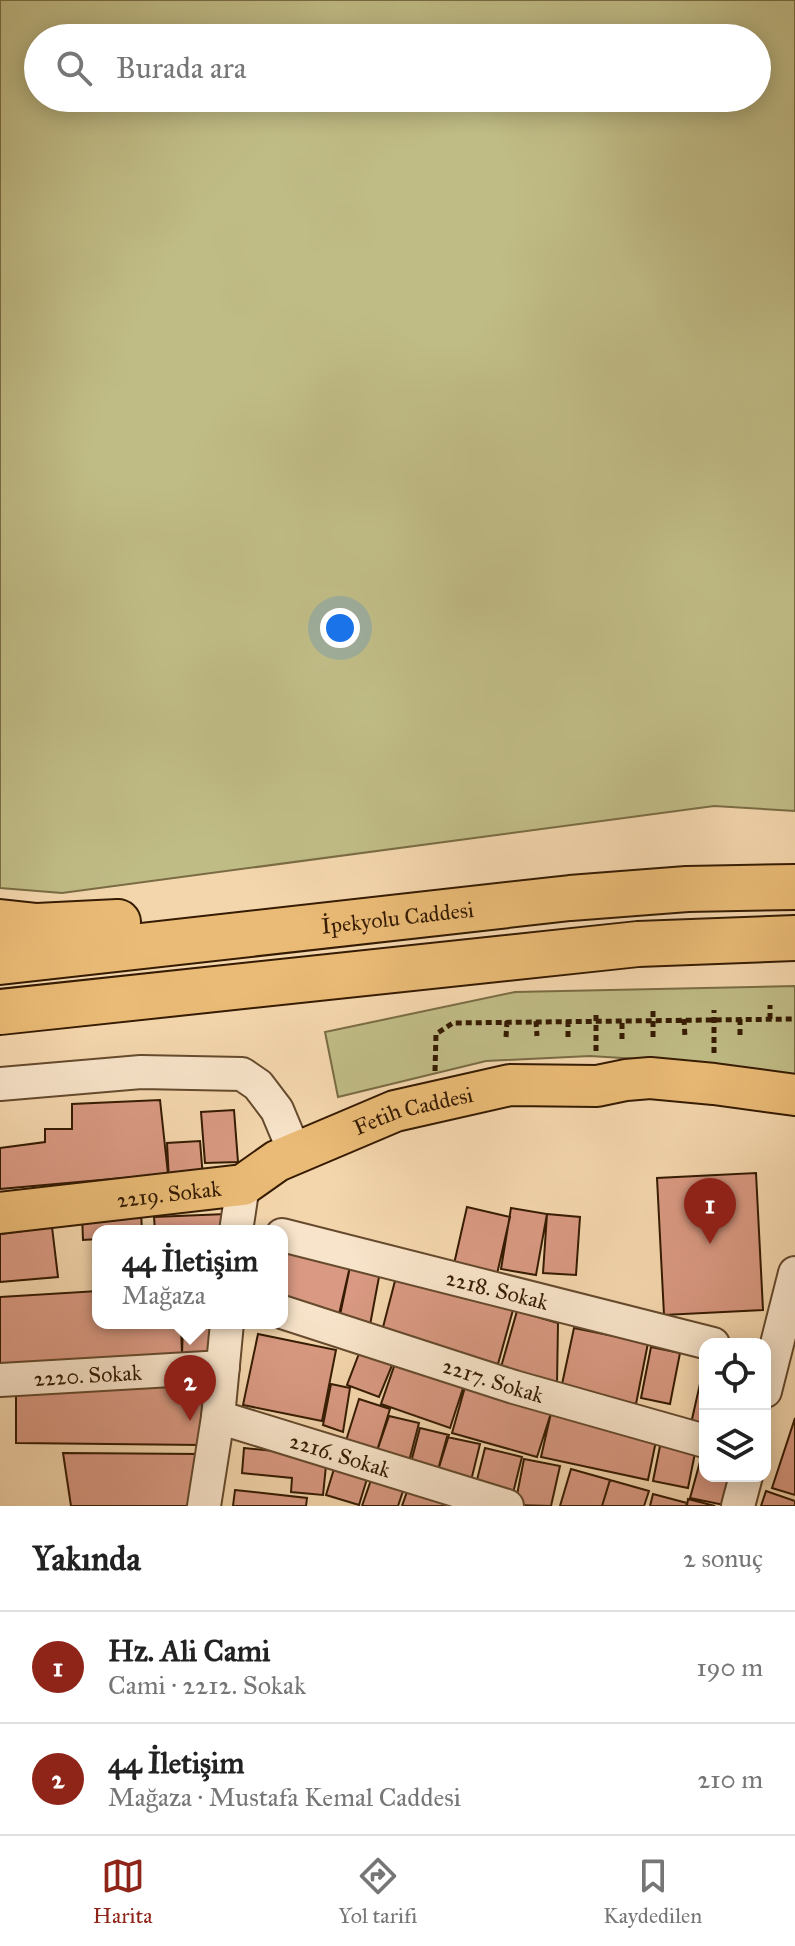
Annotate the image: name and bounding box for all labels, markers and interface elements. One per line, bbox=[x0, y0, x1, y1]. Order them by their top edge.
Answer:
search box bbox=[24, 24, 771, 112]
icon: search bbox=[52, 46, 96, 90]
text: Burada ara bbox=[116, 50, 247, 86]
your location bbox=[320, 608, 360, 648]
street label: İpekyolu Caddesi bbox=[320, 896, 475, 940]
street label: Fetih Caddesi bbox=[349, 1081, 476, 1141]
street label: 2219. Sokak bbox=[115, 1175, 223, 1213]
pin: 1 bbox=[684, 1178, 736, 1244]
popup bbox=[92, 1225, 288, 1329]
text: 44 İletişim bbox=[122, 1243, 258, 1279]
street label: 2218. Sokak bbox=[443, 1264, 552, 1316]
text: Mağaza bbox=[122, 1279, 206, 1311]
map controls bbox=[699, 1338, 771, 1482]
button: locate bbox=[699, 1338, 771, 1410]
street label: 2217. Sokak bbox=[439, 1352, 548, 1409]
pin: 2 bbox=[164, 1355, 216, 1421]
street label: 2220. Sokak bbox=[33, 1359, 143, 1392]
button: layers bbox=[699, 1410, 771, 1482]
street label: 2216. Sokak bbox=[286, 1427, 395, 1484]
text: Yakında bbox=[32, 1538, 141, 1579]
text: 2 sonuç bbox=[683, 1542, 763, 1574]
text: Hz. Ali Cami bbox=[108, 1633, 270, 1669]
text: 1 bbox=[53, 1651, 63, 1683]
text: 190 m bbox=[696, 1651, 763, 1683]
text: Cami · 2212. Sokak bbox=[108, 1669, 306, 1701]
text: 44 İletişim bbox=[108, 1745, 245, 1781]
text: 2 bbox=[52, 1763, 64, 1795]
text: 210 m bbox=[697, 1763, 763, 1795]
text: Mağaza · Mustafa Kemal Caddesi bbox=[108, 1781, 461, 1813]
tab: Harita bbox=[93, 1854, 153, 1929]
tab: Yol tarifi bbox=[338, 1854, 417, 1929]
tab: Kaydedilen bbox=[603, 1854, 702, 1929]

